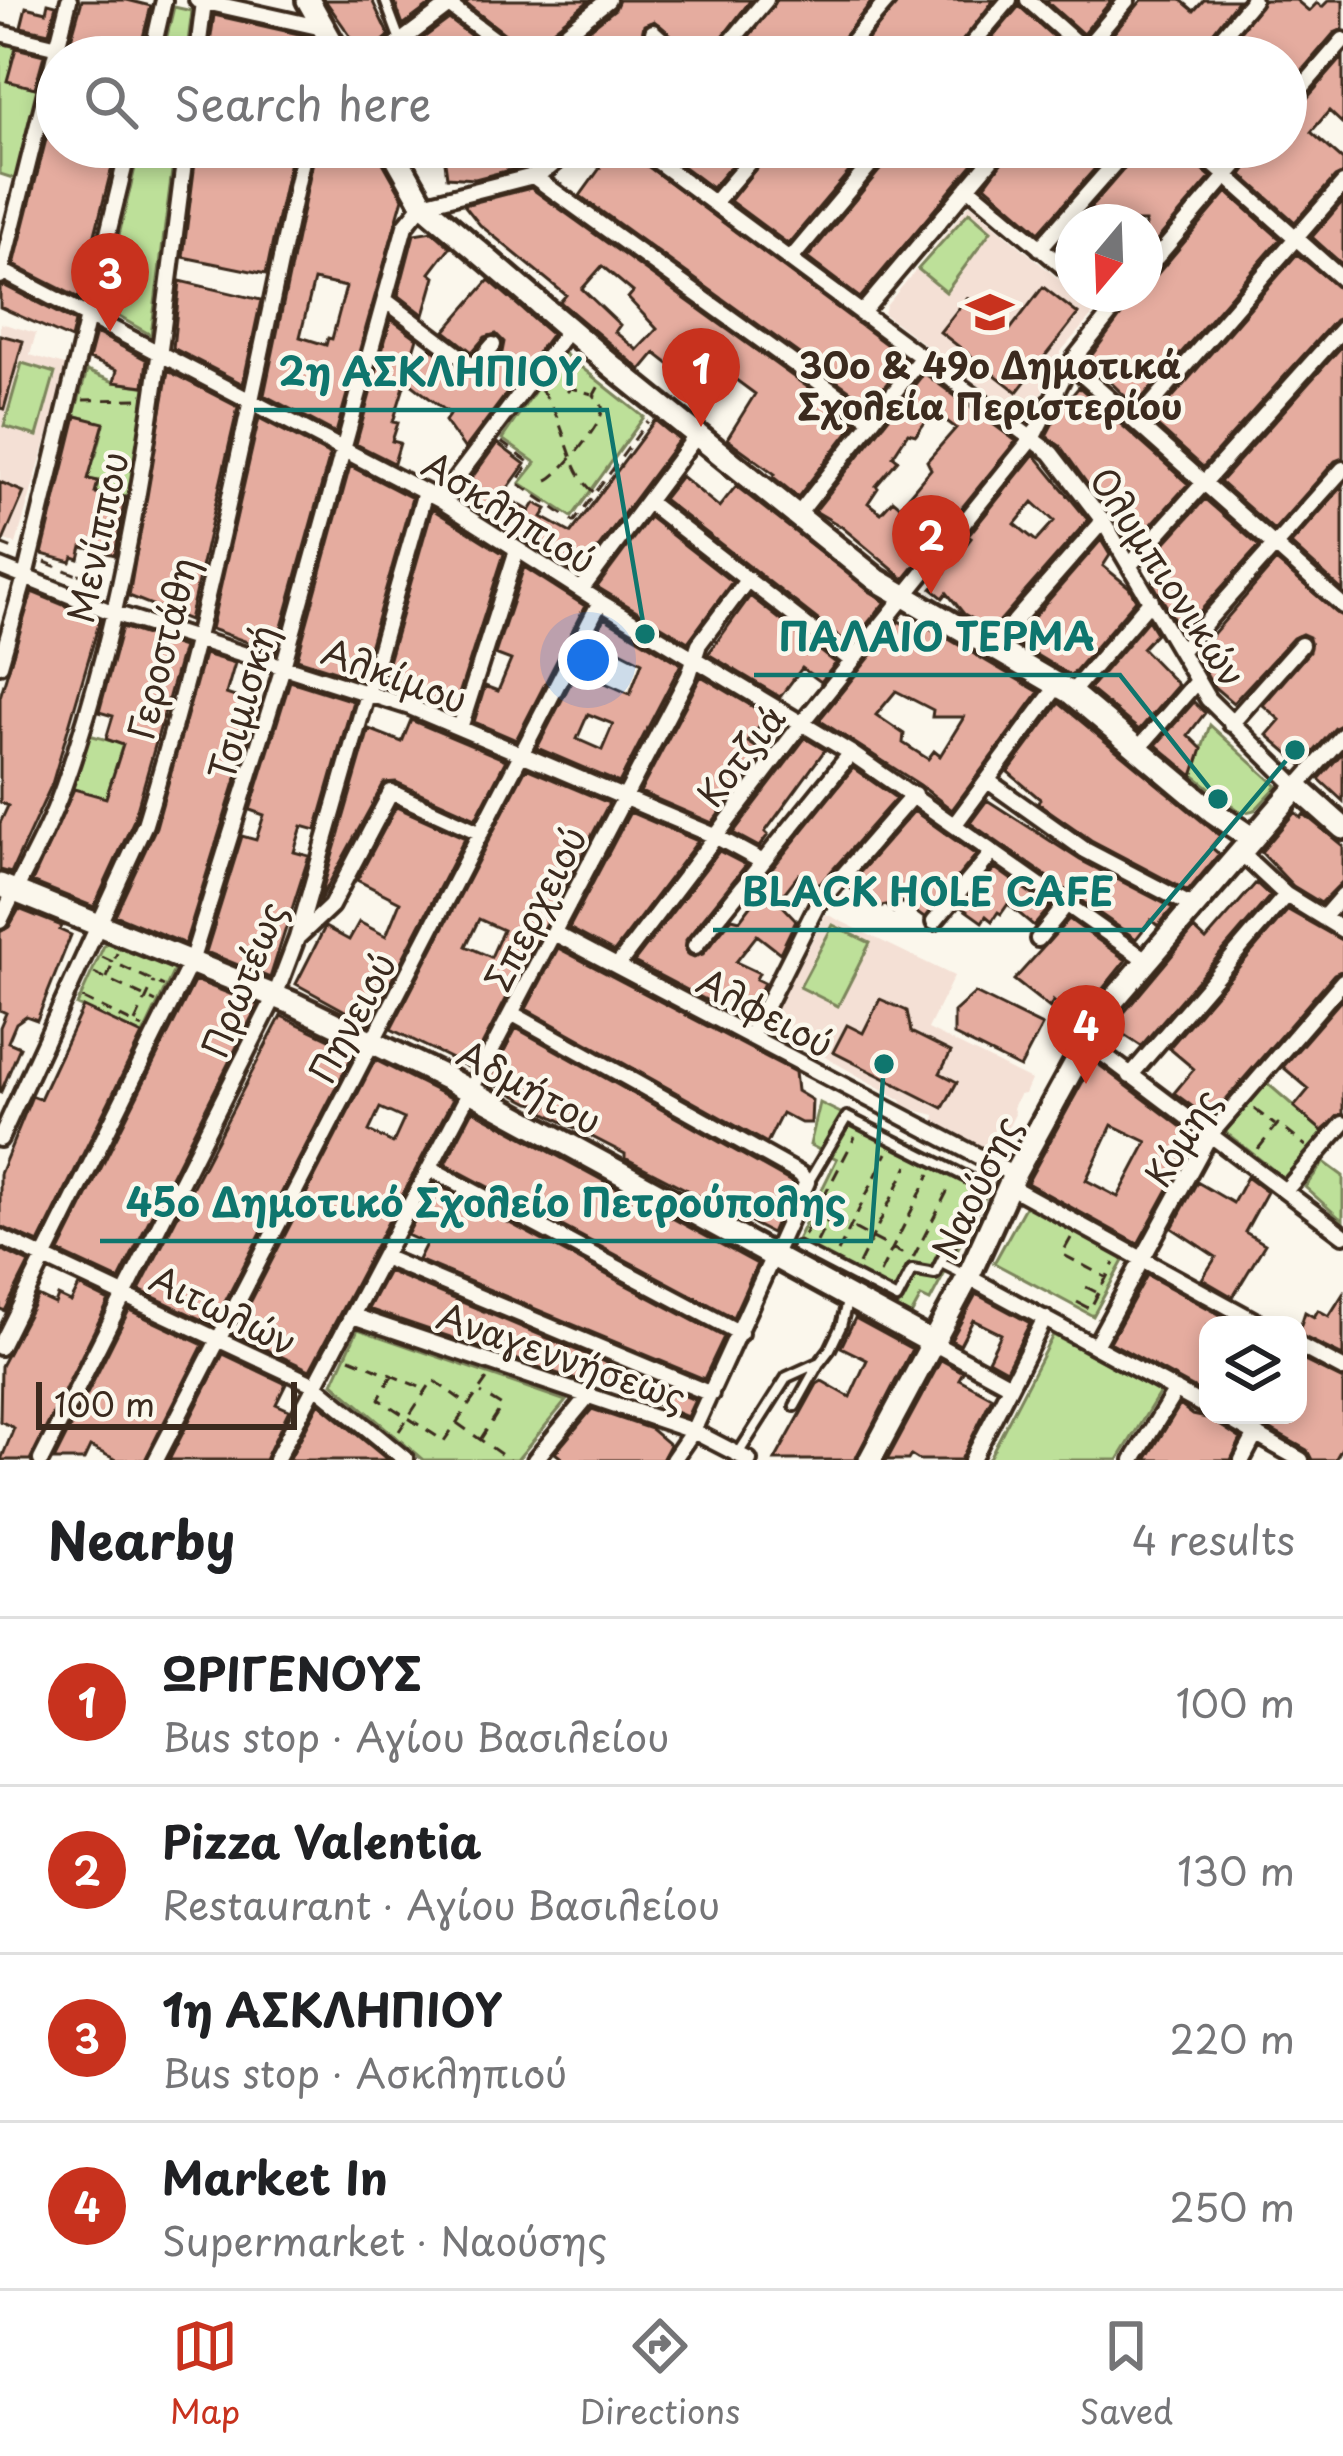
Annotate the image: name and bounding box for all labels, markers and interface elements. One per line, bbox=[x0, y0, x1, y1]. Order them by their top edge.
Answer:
search box bbox=[36, 36, 1307, 168]
text: Search here bbox=[174, 68, 431, 136]
icon: search bbox=[78, 69, 144, 135]
north arrow bbox=[1055, 204, 1163, 312]
pin: 3 bbox=[71, 233, 149, 332]
school or university icon: 30ο & 49ο Δημοτικά Σχολεία Περιστερίου bbox=[965, 287, 1015, 337]
pin: 1 bbox=[662, 328, 740, 427]
callout: 2η ΑΣΚΛΗΠΙΟΥ bbox=[254, 335, 607, 410]
place label: 30ο & 49ο Δημοτικά Σχολεία Περιστερίου bbox=[797, 337, 1183, 432]
text: 2η ΑΣΚΛΗΠΙΟΥ bbox=[278, 340, 582, 399]
street label: Ασκληπιού bbox=[413, 436, 607, 586]
street label: Μενίππου bbox=[52, 446, 140, 628]
street label: Ολυμπιονικών bbox=[1078, 456, 1260, 696]
pin: 2 bbox=[892, 495, 970, 594]
street label: Γεροστάθη bbox=[112, 551, 210, 745]
callout: ΠΑΛΑΙΟ ΤΕΡΜΑ bbox=[754, 600, 1120, 675]
text: ΠΑΛΑΙΟ ΤΕΡΜΑ bbox=[779, 605, 1095, 664]
street label: Τσιμισκή bbox=[193, 618, 289, 786]
street label: Αλκίμου bbox=[315, 623, 475, 725]
your location bbox=[558, 630, 618, 690]
street label: Κοτζιά bbox=[683, 692, 797, 818]
street label: Σπερχειού bbox=[469, 816, 599, 1000]
callout: BLACK HOLE CAFE bbox=[713, 855, 1143, 930]
text: BLACK HOLE CAFE bbox=[742, 860, 1114, 919]
street label: Πρωτέως bbox=[186, 893, 298, 1065]
street label: Πηνειού bbox=[294, 942, 408, 1092]
street label: Αλφειού bbox=[688, 953, 844, 1069]
pin: 4 bbox=[1047, 985, 1125, 1084]
street label: Αδμήτου bbox=[448, 1026, 612, 1146]
street label: Κόμης bbox=[1130, 1077, 1232, 1197]
street label: Ναούσης bbox=[917, 1106, 1033, 1268]
callout: 45ο Δημοτικό Σχολείο Πετρούπολης bbox=[100, 1166, 871, 1241]
text: 45ο Δημοτικό Σχολείο Πετρούπολης bbox=[126, 1171, 846, 1230]
street label: Αιτωλών bbox=[141, 1250, 307, 1368]
street label: Αναγεννήσεως bbox=[430, 1287, 694, 1423]
map controls bbox=[1199, 1316, 1307, 1424]
button: layers bbox=[1199, 1316, 1307, 1424]
scale bar bbox=[36, 1376, 297, 1429]
text: 100 m bbox=[54, 1378, 155, 1428]
text: Nearby bbox=[48, 1500, 235, 1577]
text: 4 results bbox=[1132, 1509, 1295, 1568]
text: ΩΡΙΓΕΝΟΥΣ bbox=[162, 1638, 422, 1706]
text: 1 bbox=[78, 1672, 96, 1731]
text: 100 m bbox=[1176, 1672, 1295, 1731]
text: Bus stop · Αγίου Βασιλείου bbox=[162, 1706, 669, 1765]
text: Pizza Valentia bbox=[162, 1806, 481, 1874]
text: 2 bbox=[73, 1840, 101, 1899]
text: 130 m bbox=[1177, 1840, 1295, 1899]
text: Restaurant · Αγίου Βασιλείου bbox=[162, 1874, 720, 1933]
text: 1η ΑΣΚΛΗΠΙΟΥ bbox=[162, 1974, 502, 2042]
text: 3 bbox=[74, 2008, 100, 2067]
text: 220 m bbox=[1170, 2008, 1295, 2067]
text: Bus stop · Ασκληπιού bbox=[162, 2042, 567, 2101]
text: Market In bbox=[162, 2142, 388, 2210]
text: 4 bbox=[74, 2176, 100, 2235]
text: 250 m bbox=[1170, 2176, 1295, 2235]
text: Supermarket · Ναούσης bbox=[162, 2210, 607, 2269]
tab: Map bbox=[170, 2313, 240, 2435]
tab: Directions bbox=[580, 2313, 740, 2435]
tab: Saved bbox=[1080, 2313, 1173, 2435]

